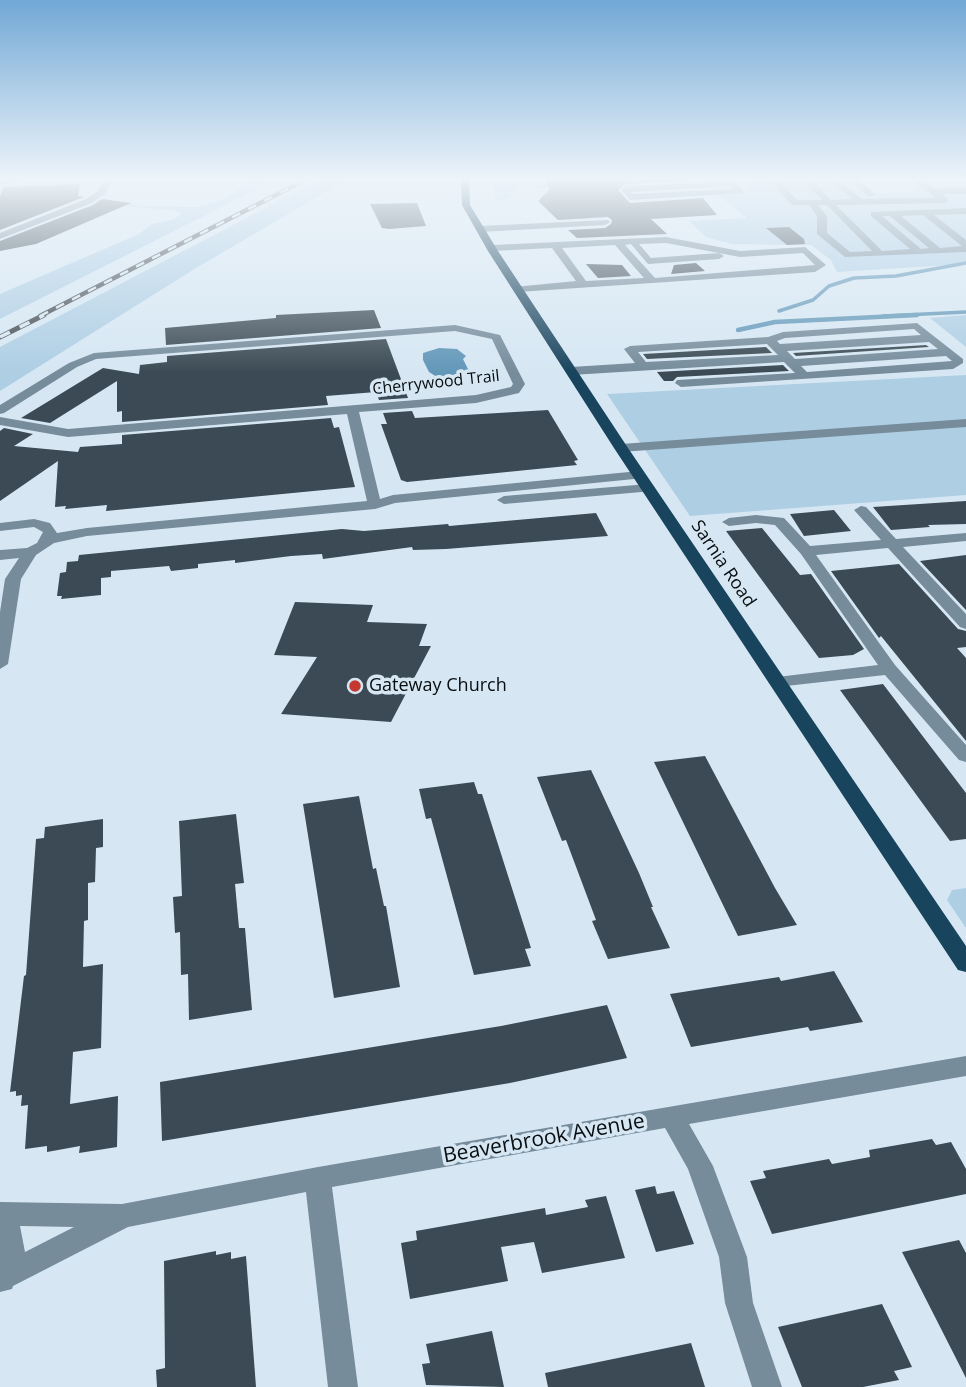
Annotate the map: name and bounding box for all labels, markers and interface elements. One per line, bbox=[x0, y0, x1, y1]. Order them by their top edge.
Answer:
street label: Cherrywood Trail bbox=[371, 367, 501, 399]
street label: Sarnia Road bbox=[686, 516, 760, 612]
place label: Gateway Church bbox=[369, 675, 507, 697]
marker: Gateway Church bbox=[347, 678, 363, 694]
street label: Beaverbrook Avenue bbox=[441, 1109, 647, 1169]

